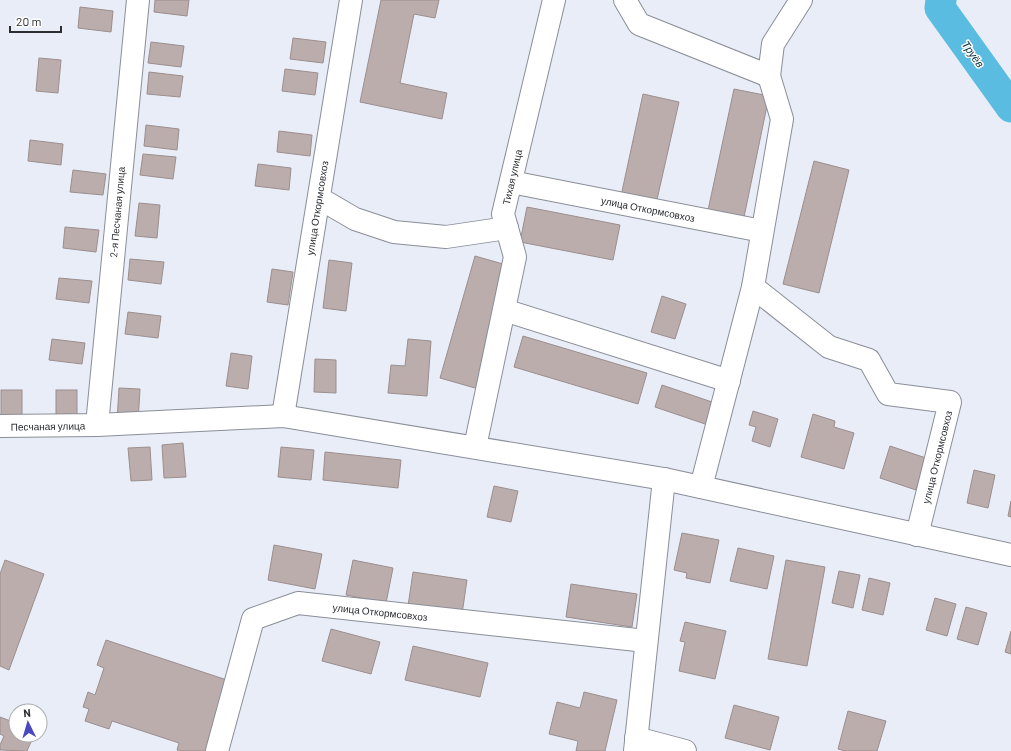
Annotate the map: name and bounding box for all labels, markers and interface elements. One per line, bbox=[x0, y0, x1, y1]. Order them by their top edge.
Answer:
scale bar bbox=[10, 8, 61, 34]
text: 20 m bbox=[16, 14, 42, 28]
water label: Труёв bbox=[960, 38, 987, 70]
street label: Тихая улица bbox=[500, 148, 524, 206]
street label: улица Откормсовхоз bbox=[304, 160, 330, 256]
street label: 2-я Песчаная улица bbox=[107, 166, 127, 258]
street label: улица Откормсовхоз bbox=[600, 194, 696, 224]
street label: улица Откормсовхоз bbox=[920, 409, 954, 505]
street label: Песчаная улица bbox=[11, 419, 86, 433]
street label: улица Откормсовхоз bbox=[332, 601, 428, 623]
north arrow bbox=[8, 703, 48, 743]
text: N bbox=[23, 706, 31, 719]

